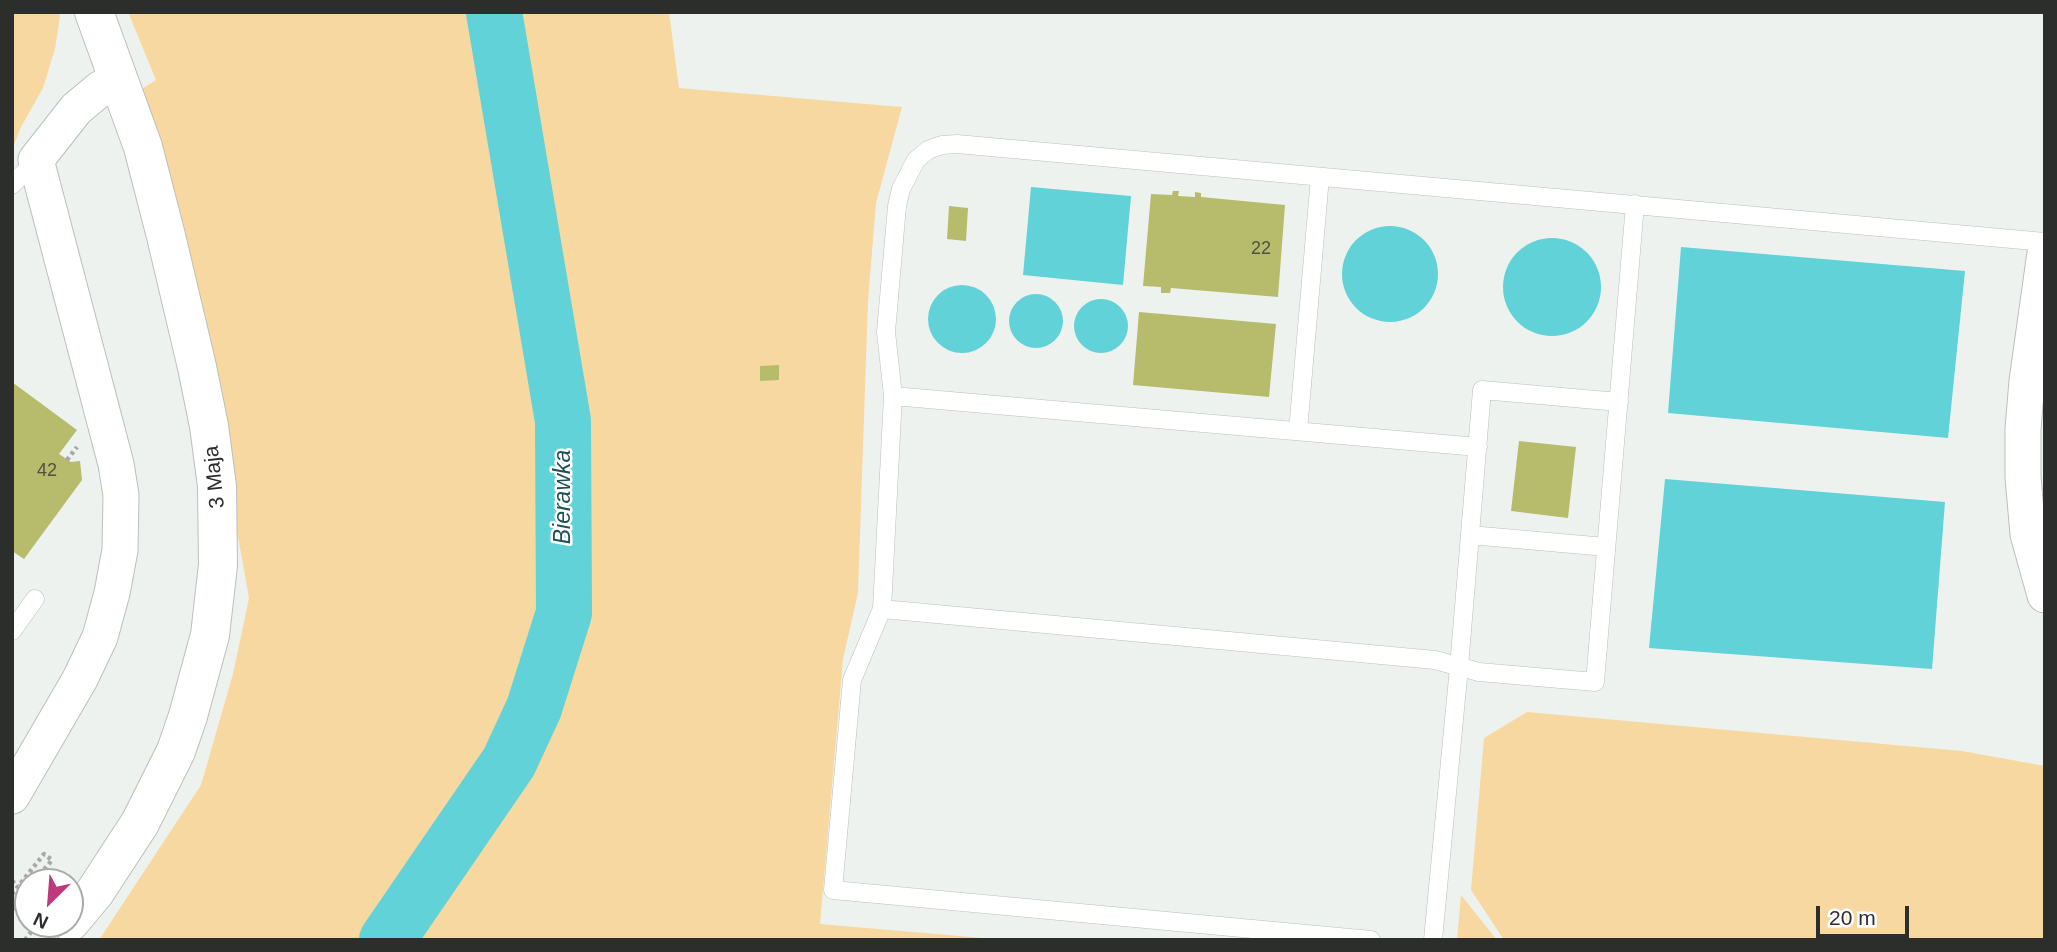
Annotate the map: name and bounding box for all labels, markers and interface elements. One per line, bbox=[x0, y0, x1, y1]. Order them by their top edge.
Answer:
house number: 22 bbox=[1251, 238, 1271, 260]
street label: 3 Maja bbox=[199, 444, 231, 510]
water label: Bierawka bbox=[550, 450, 578, 544]
house number: 42 bbox=[37, 460, 57, 482]
north arrow bbox=[14, 868, 84, 938]
scale bar bbox=[1819, 892, 1912, 936]
text: 20 m bbox=[1829, 906, 1876, 929]
text: N bbox=[30, 908, 51, 933]

